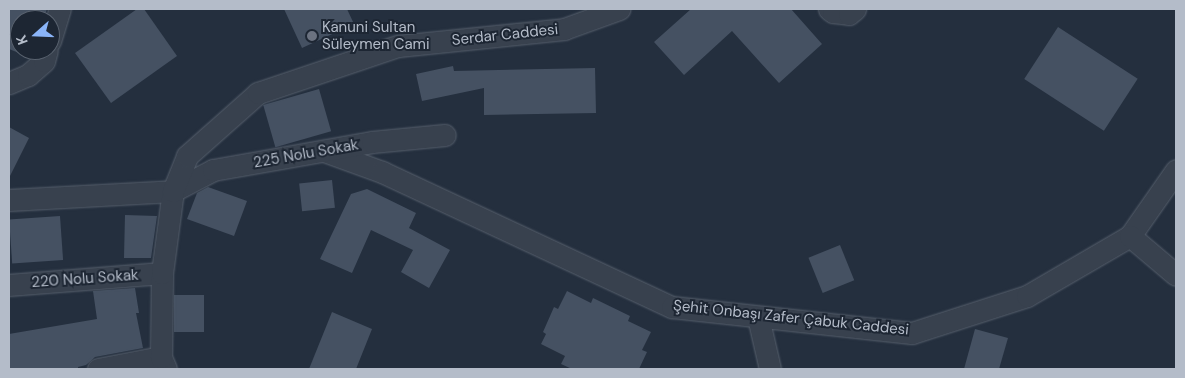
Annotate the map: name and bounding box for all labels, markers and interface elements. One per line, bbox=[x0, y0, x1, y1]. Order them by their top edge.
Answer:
north arrow bbox=[10, 10, 60, 60]
place label: Kanuni Sultan Süleymen Cami bbox=[322, 18, 430, 53]
street label: Serdar Caddesi bbox=[451, 20, 559, 50]
marker: Kanuni Sultan Süleymen Cami bbox=[306, 30, 318, 42]
text: K bbox=[12, 32, 32, 47]
street label: 225 Nolu Sokak bbox=[252, 136, 360, 172]
street label: 220 Nolu Sokak bbox=[31, 266, 139, 292]
street label: Şehit Onbaşı Zafer Çabuk Caddesi bbox=[672, 297, 910, 339]

